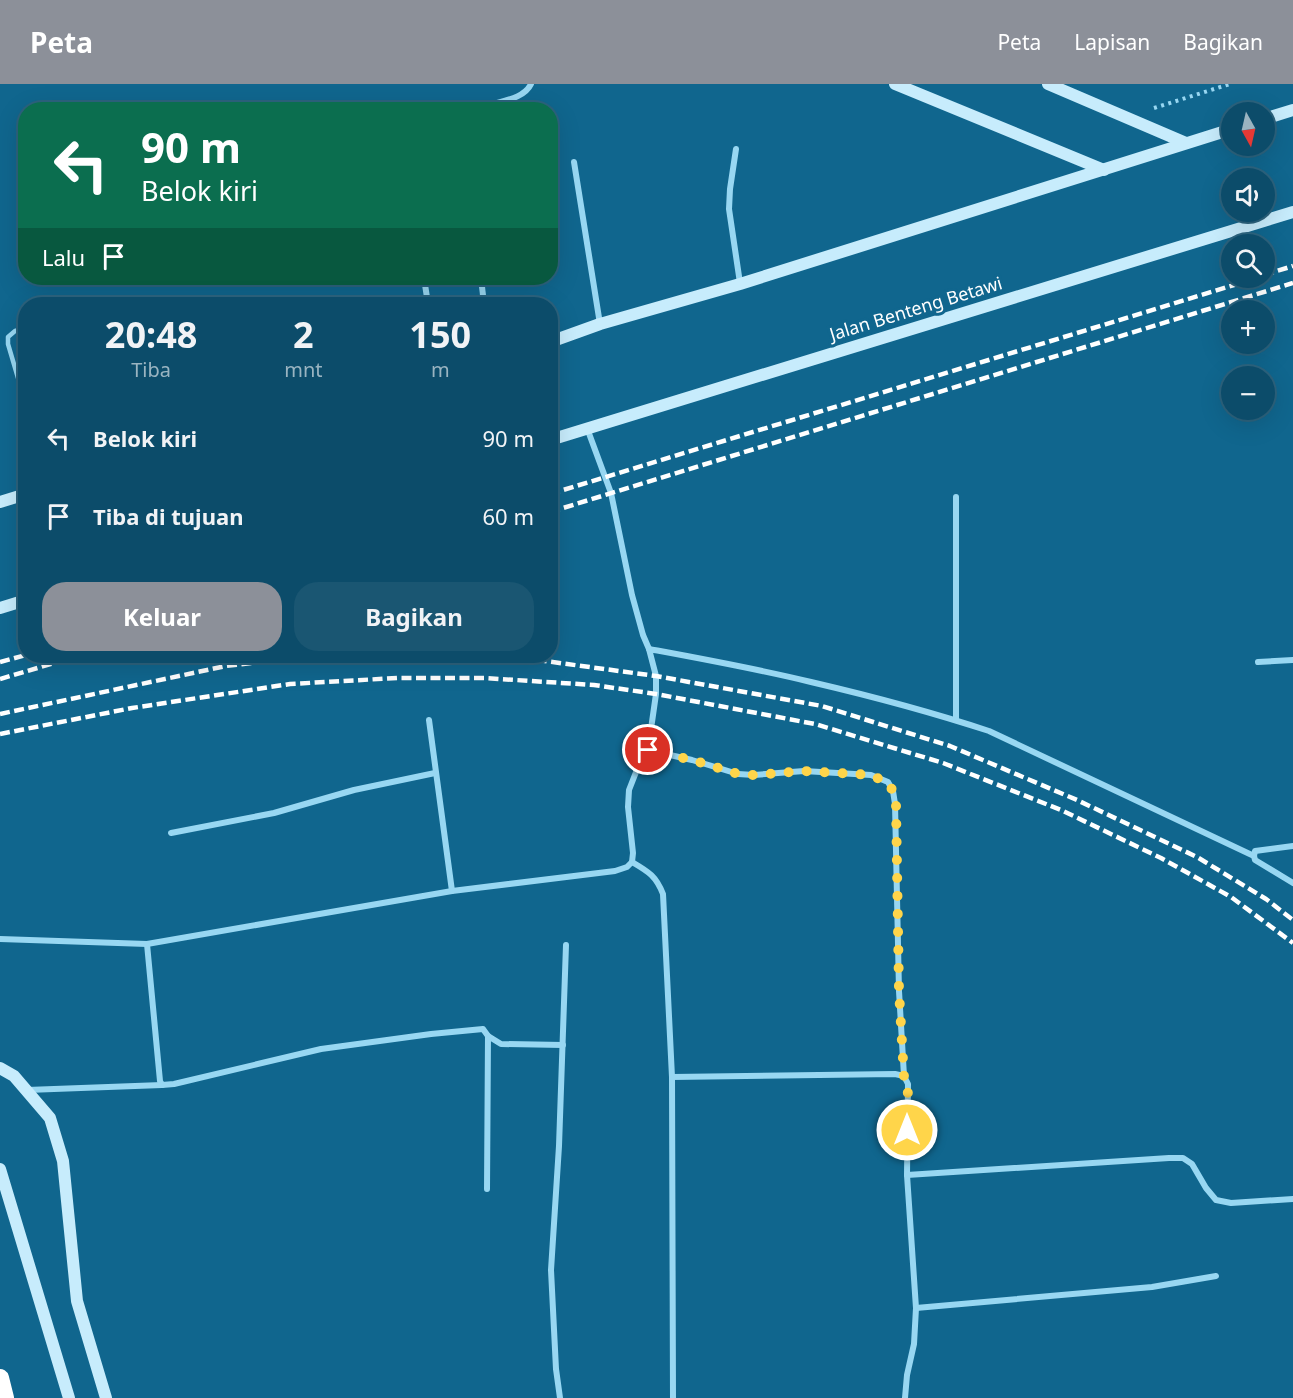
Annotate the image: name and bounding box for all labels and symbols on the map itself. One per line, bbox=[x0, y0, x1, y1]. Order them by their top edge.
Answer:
north arrow bbox=[1221, 102, 1275, 156]
street label: Jalan Benteng Betawi bbox=[825, 270, 1005, 346]
pin bbox=[622, 724, 673, 775]
position arrow bbox=[875, 1098, 939, 1162]

